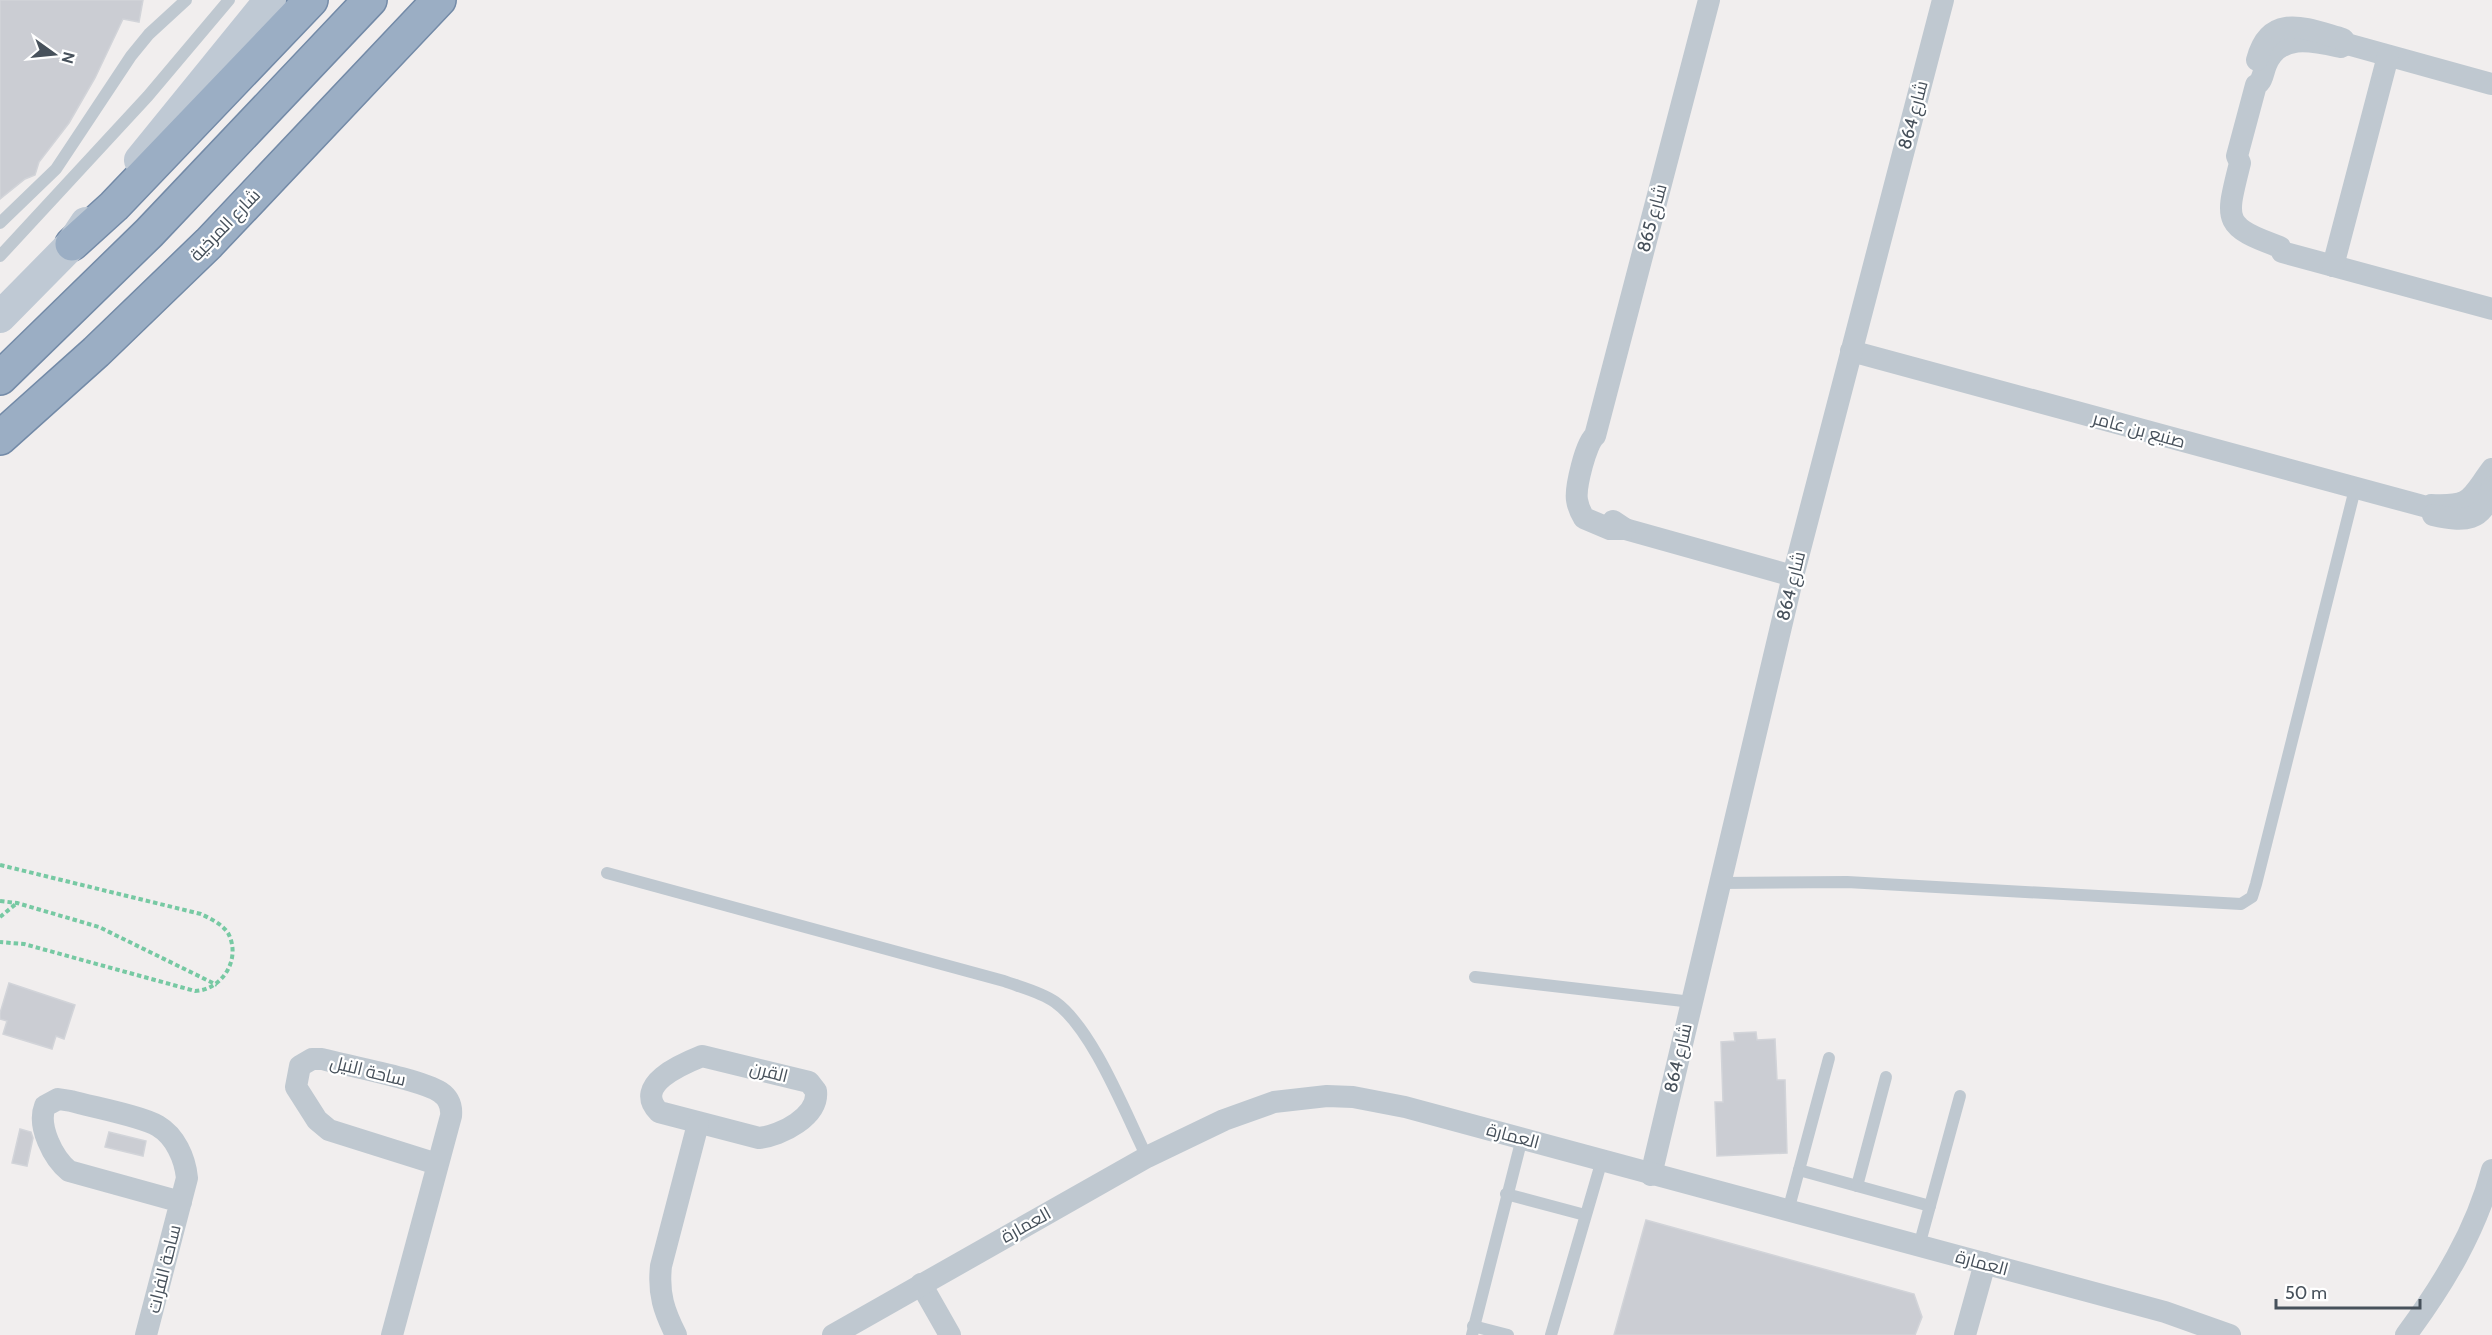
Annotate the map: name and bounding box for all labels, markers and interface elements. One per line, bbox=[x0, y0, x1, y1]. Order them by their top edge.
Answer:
north arrow bbox=[24, 24, 84, 84]
text: N bbox=[57, 50, 79, 66]
street label: شارع 864 bbox=[1893, 78, 1934, 152]
street label: شارع 865 bbox=[1632, 181, 1673, 255]
street label: شارع المرخية bbox=[185, 184, 266, 266]
street label: صنيع بن عامر bbox=[2089, 407, 2188, 454]
street label: شارع 864 bbox=[1772, 549, 1811, 623]
street label: شارع 864 bbox=[1659, 1021, 1698, 1095]
street label: ساحة النيل bbox=[328, 1051, 408, 1091]
street label: القرن bbox=[748, 1057, 790, 1087]
street label: العمارة bbox=[1484, 1118, 1542, 1154]
street label: العمارة bbox=[997, 1202, 1055, 1248]
street label: ساحة الفرات bbox=[142, 1222, 186, 1316]
street label: العمارة bbox=[1953, 1245, 2011, 1281]
scale bar bbox=[2276, 1272, 2420, 1310]
text: 50 m bbox=[2285, 1282, 2327, 1304]

